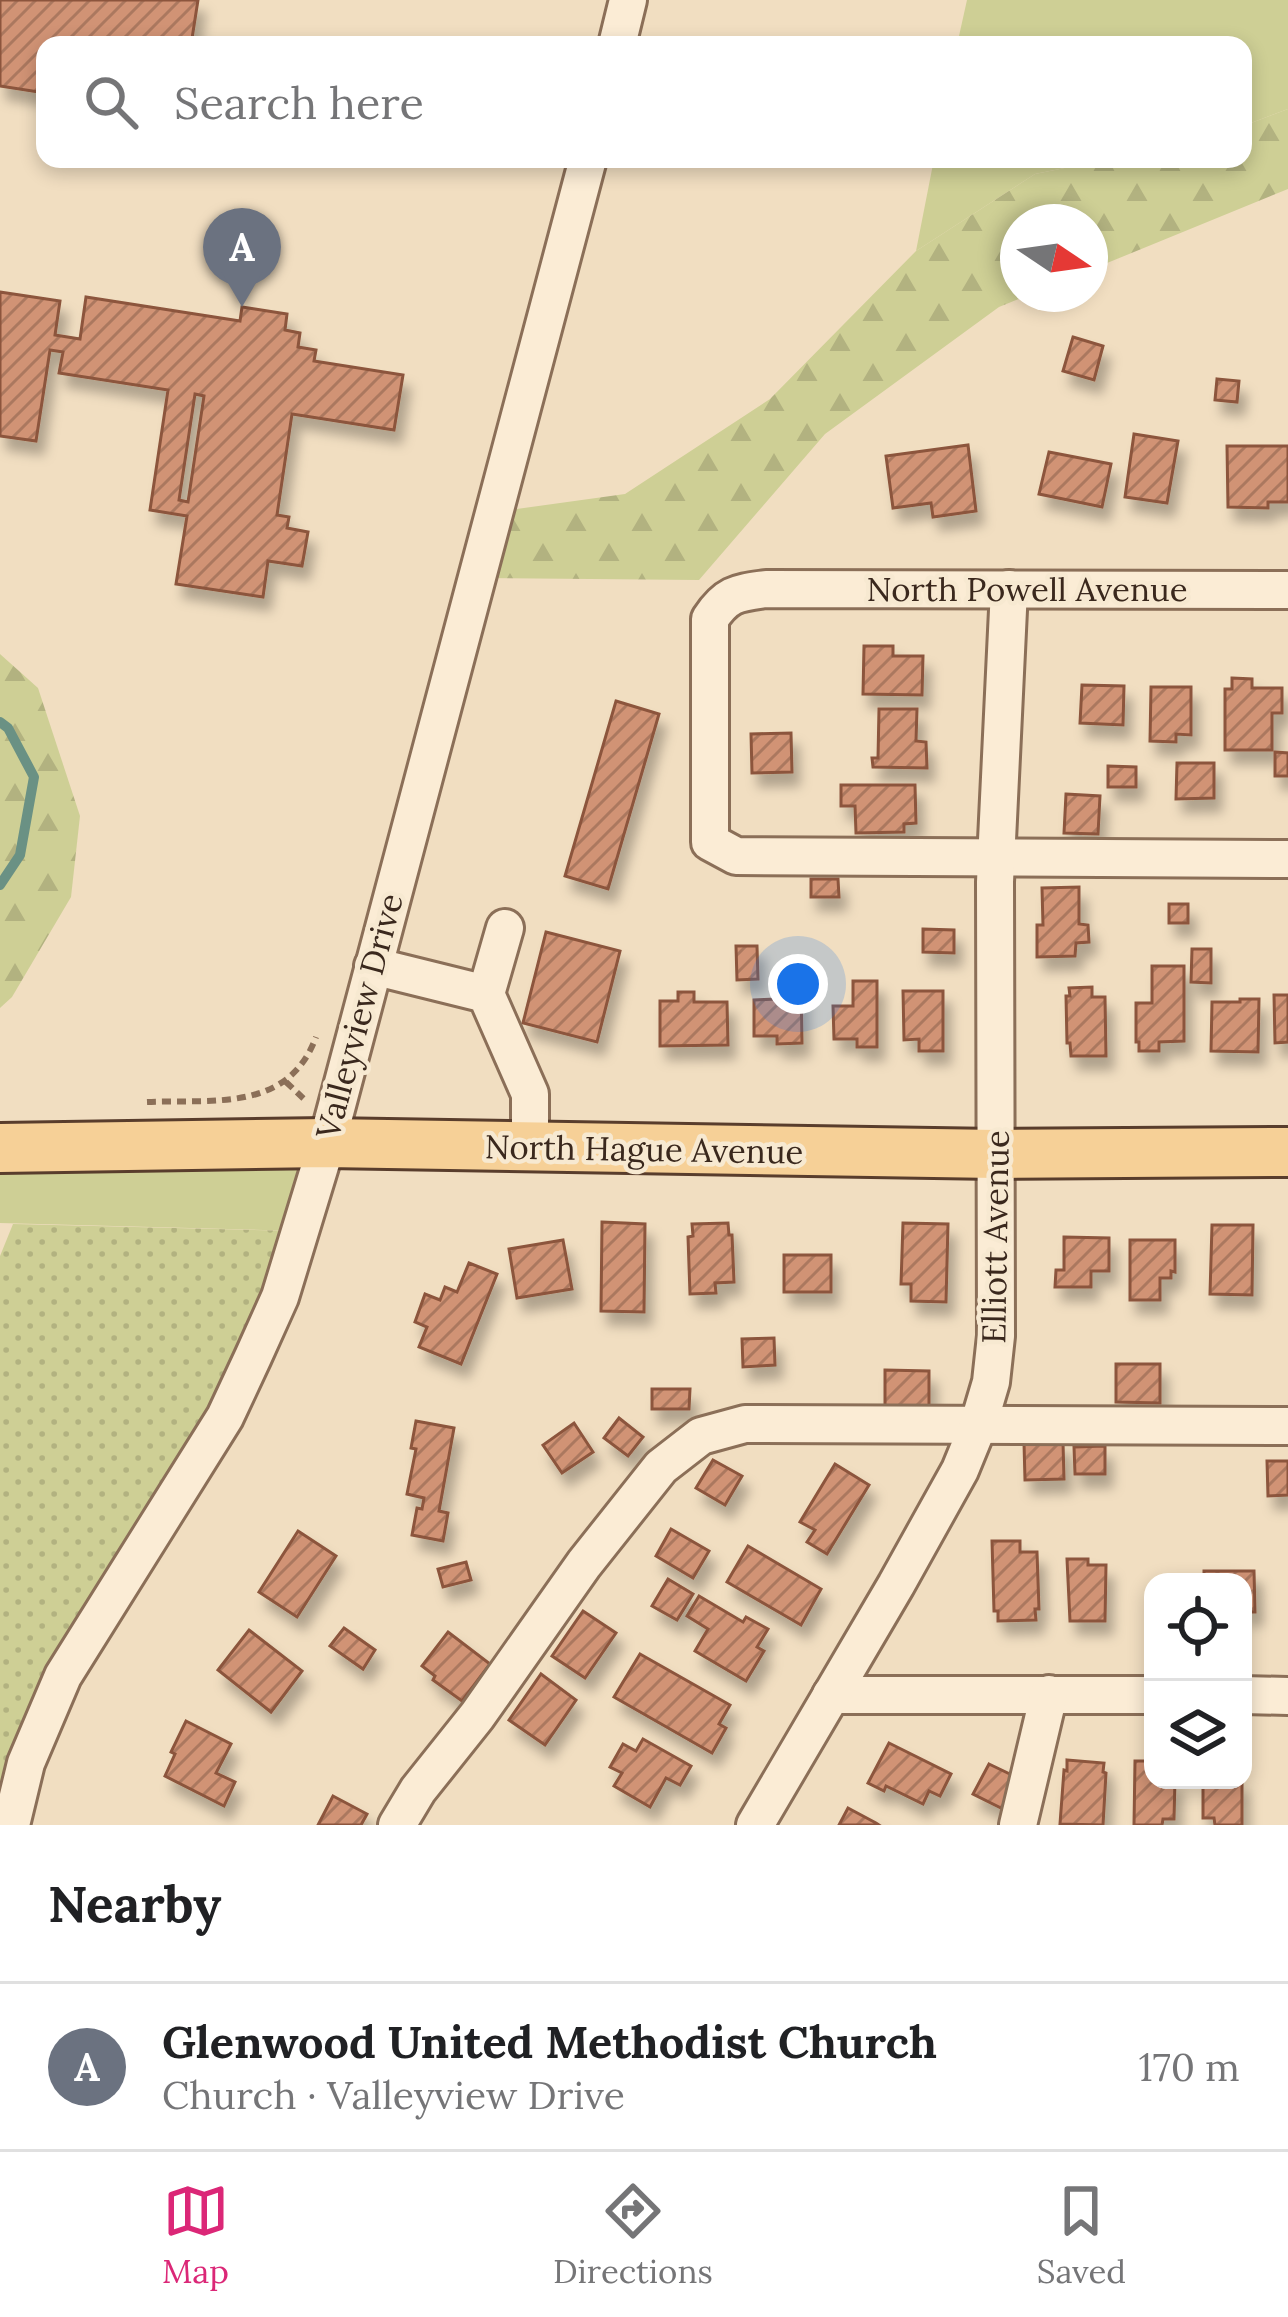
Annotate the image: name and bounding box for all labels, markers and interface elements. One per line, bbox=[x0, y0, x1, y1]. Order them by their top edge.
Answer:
search box bbox=[36, 36, 1252, 168]
icon: search bbox=[78, 69, 144, 135]
text: Search here bbox=[174, 74, 424, 131]
north arrow bbox=[1000, 204, 1108, 312]
pin: A bbox=[203, 208, 281, 307]
street label: North Powell Avenue bbox=[866, 568, 1188, 610]
street label: Valleyview Drive bbox=[306, 889, 412, 1144]
your location bbox=[768, 954, 828, 1014]
street label: North Hague Avenue bbox=[484, 1125, 804, 1173]
street label: Elliott Avenue bbox=[972, 1130, 1018, 1344]
map controls bbox=[1144, 1573, 1252, 1789]
button: locate bbox=[1144, 1573, 1252, 1681]
button: layers bbox=[1144, 1681, 1252, 1789]
text: Nearby bbox=[48, 1871, 221, 1936]
text: Glenwood United Methodist Church bbox=[162, 2013, 937, 2070]
text: A bbox=[74, 2042, 100, 2092]
text: 170 m bbox=[1138, 2042, 1240, 2092]
text: Church · Valleyview Drive bbox=[162, 2070, 625, 2120]
tab: Map bbox=[162, 2178, 229, 2292]
tab: Directions bbox=[553, 2178, 713, 2292]
tab: Saved bbox=[1037, 2178, 1126, 2292]

